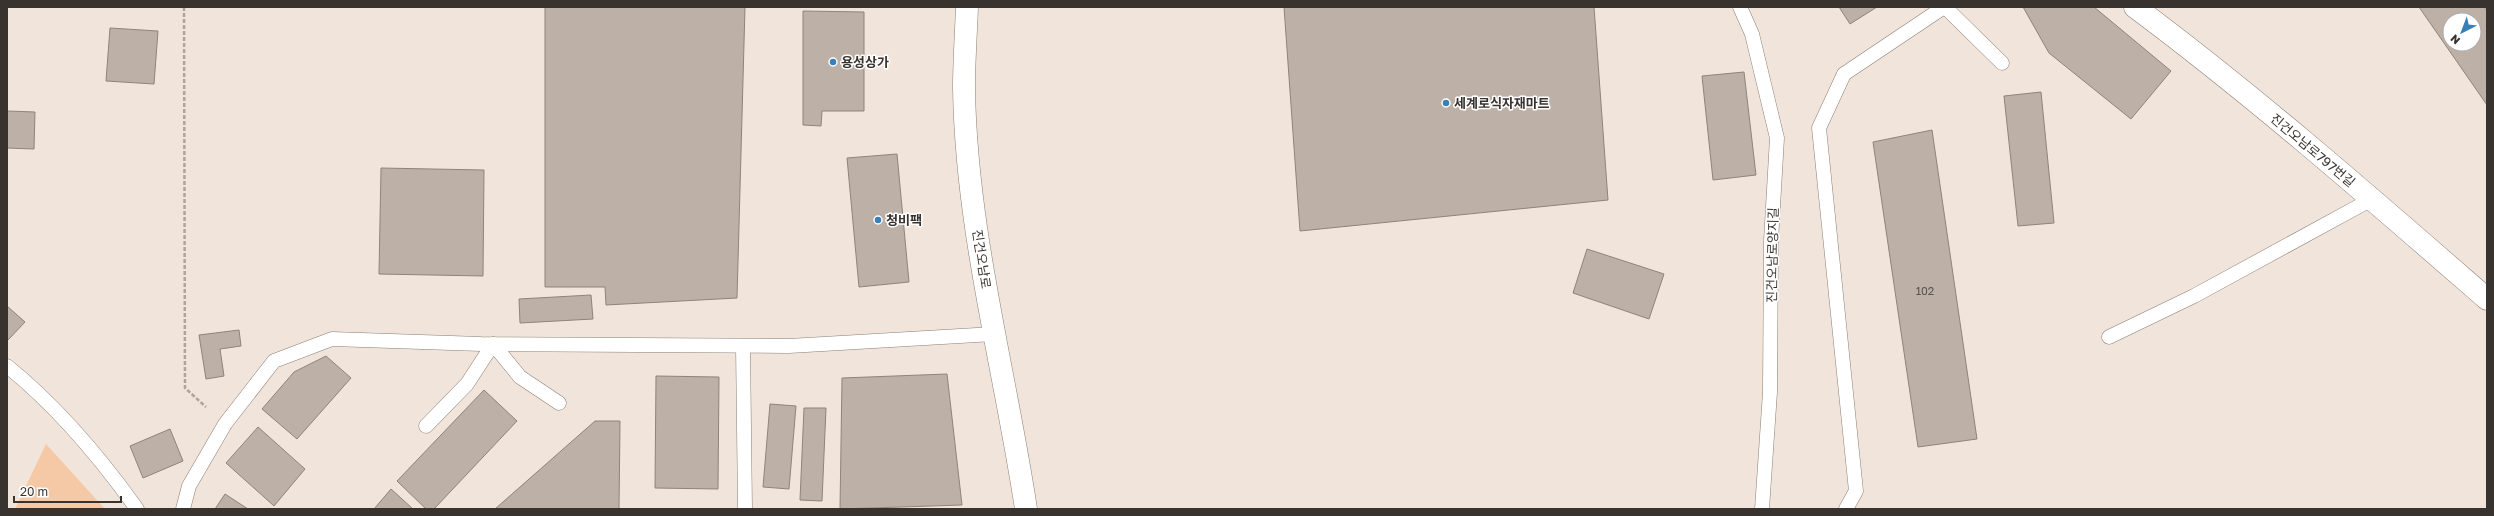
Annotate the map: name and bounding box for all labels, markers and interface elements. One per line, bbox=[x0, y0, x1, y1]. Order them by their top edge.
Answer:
north arrow bbox=[2442, 12, 2482, 52]
text: N bbox=[2448, 32, 2462, 47]
place label: 용성상가 bbox=[841, 54, 889, 70]
marker: 용성상가 bbox=[828, 57, 838, 67]
place label: 세계로식자재마트 bbox=[1454, 95, 1550, 111]
marker: 세계로식자재마트 bbox=[1441, 98, 1451, 108]
street label: 진건오남로797번길 bbox=[2267, 110, 2359, 190]
street label: 진건오남로양지길 bbox=[1763, 207, 1781, 303]
place label: 청비팩 bbox=[886, 212, 922, 228]
marker: 청비팩 bbox=[873, 215, 883, 225]
street label: 진건오남로 bbox=[969, 228, 995, 290]
house number: 102 bbox=[1916, 284, 1934, 297]
scale bar bbox=[14, 478, 121, 504]
text: 20 m bbox=[20, 484, 48, 499]

